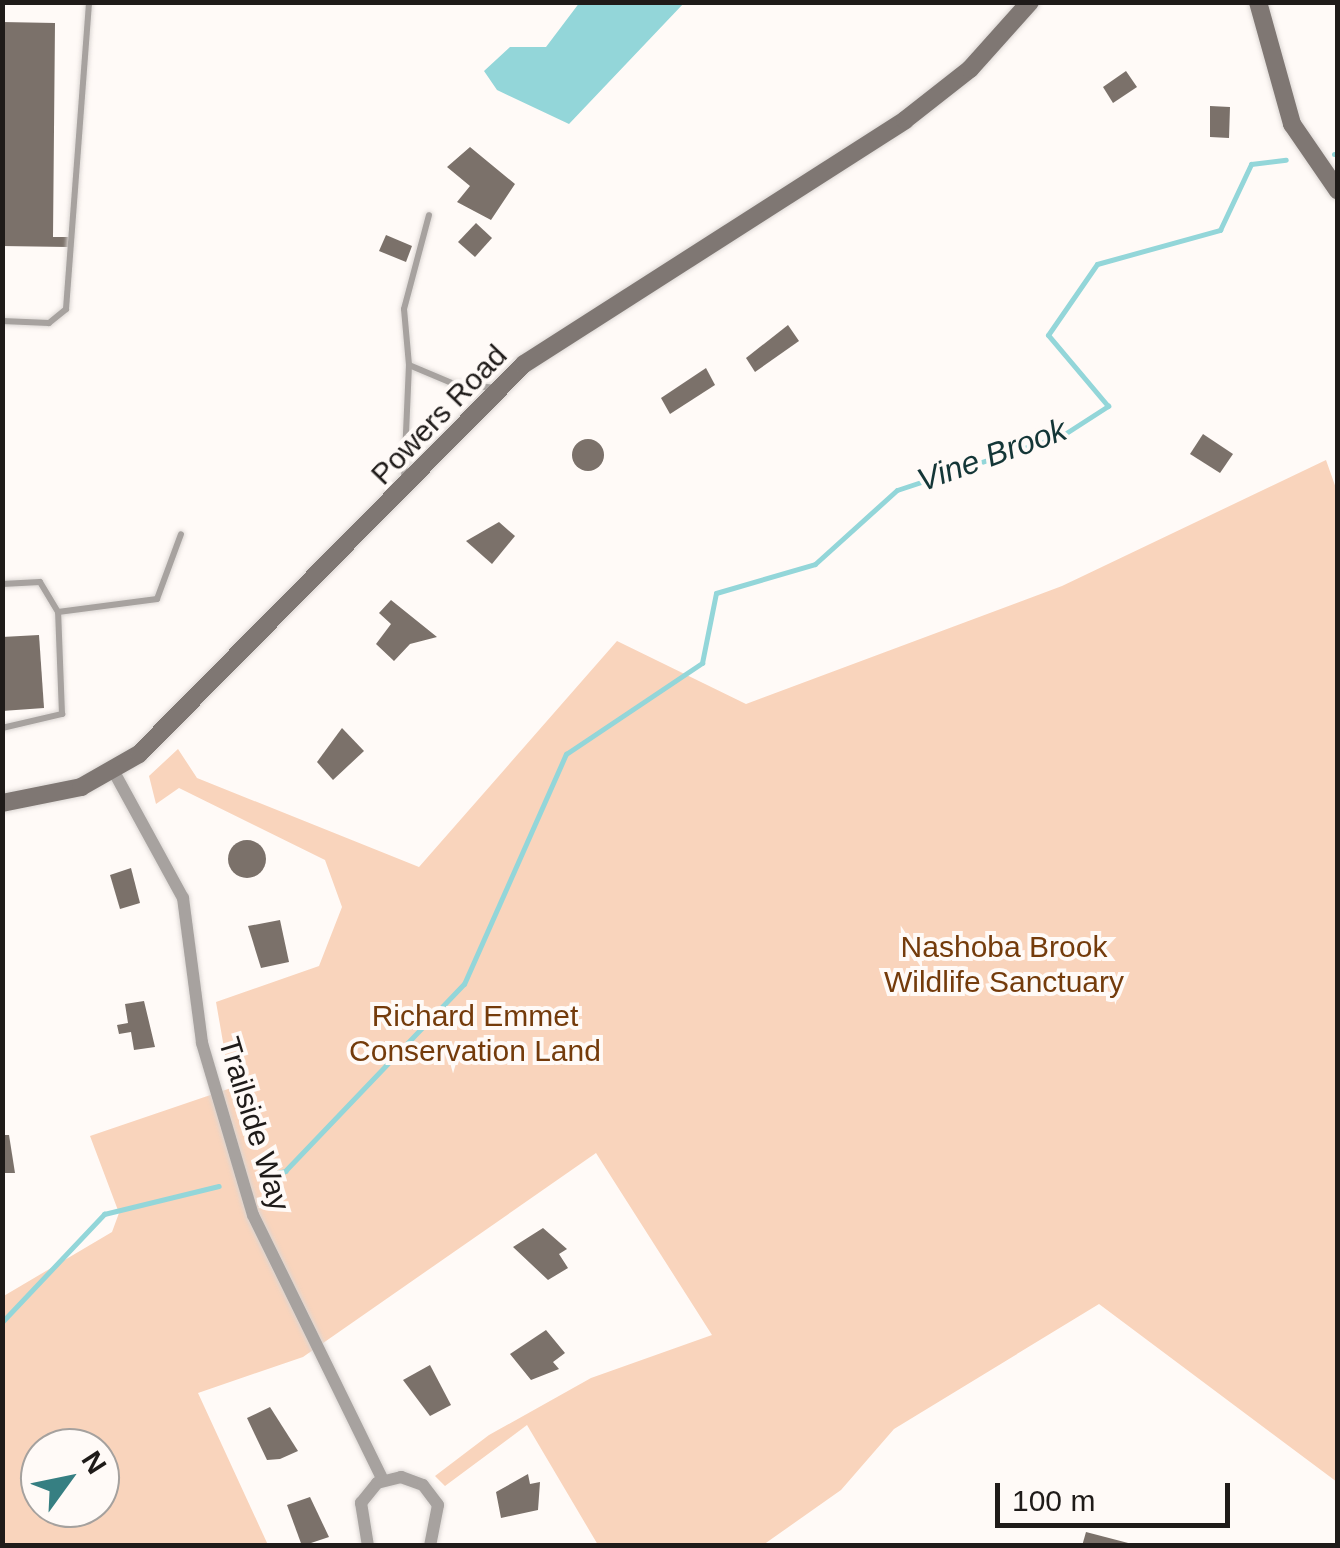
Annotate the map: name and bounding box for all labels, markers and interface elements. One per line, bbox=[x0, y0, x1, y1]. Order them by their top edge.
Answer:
street label: Powers Road bbox=[364, 338, 514, 492]
water label: Vine Brook bbox=[912, 410, 1072, 500]
park label: Nashoba Brook Wildlife Sanctuary bbox=[884, 929, 1124, 1000]
park label: Richard Emmet Conservation Land bbox=[349, 998, 601, 1068]
street label: Trailside Way bbox=[211, 1033, 297, 1215]
north arrow bbox=[20, 1428, 120, 1528]
text: N bbox=[75, 1446, 112, 1479]
scale bar bbox=[1000, 1463, 1235, 1525]
text: 100 m bbox=[1012, 1484, 1095, 1517]

